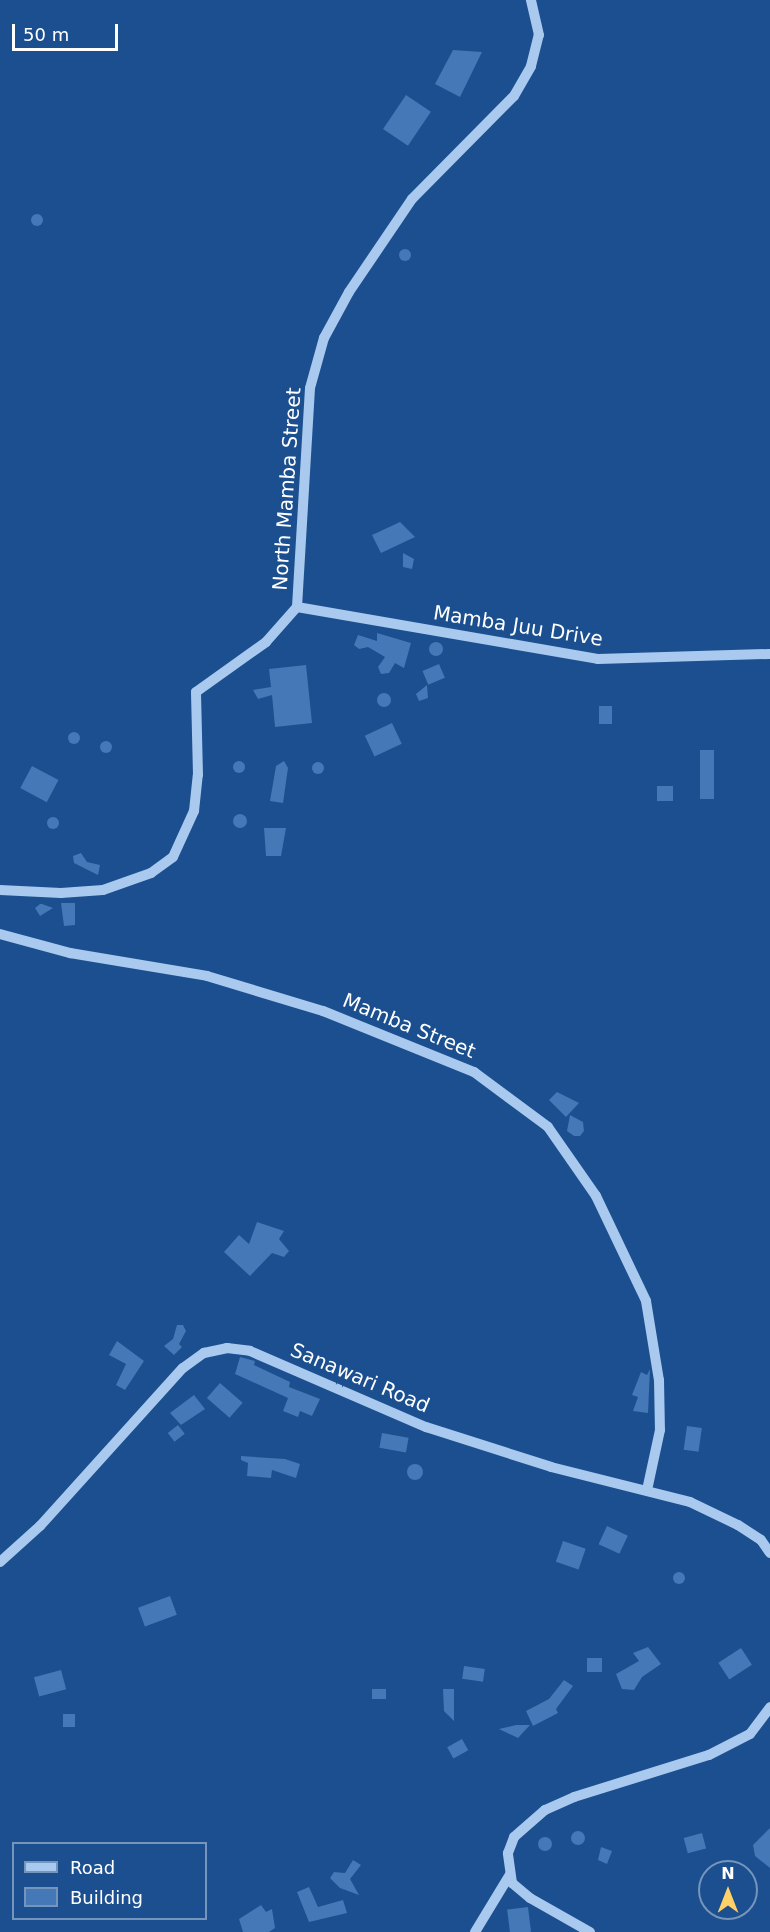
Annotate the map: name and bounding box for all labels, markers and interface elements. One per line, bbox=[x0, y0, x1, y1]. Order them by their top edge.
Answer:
scale bar bbox=[15, 12, 122, 50]
text: 50 m bbox=[23, 24, 69, 45]
street label: North Mamba Street bbox=[268, 387, 306, 591]
street label: Mamba Juu Drive bbox=[432, 601, 604, 651]
street label: Mamba Street bbox=[339, 988, 479, 1064]
street label: Sanawari Road bbox=[287, 1338, 433, 1418]
legend bbox=[12, 1842, 207, 1920]
text: Road bbox=[70, 1857, 115, 1878]
north arrow bbox=[698, 1860, 758, 1920]
text: N bbox=[721, 1864, 735, 1883]
text: Building bbox=[70, 1887, 143, 1908]

